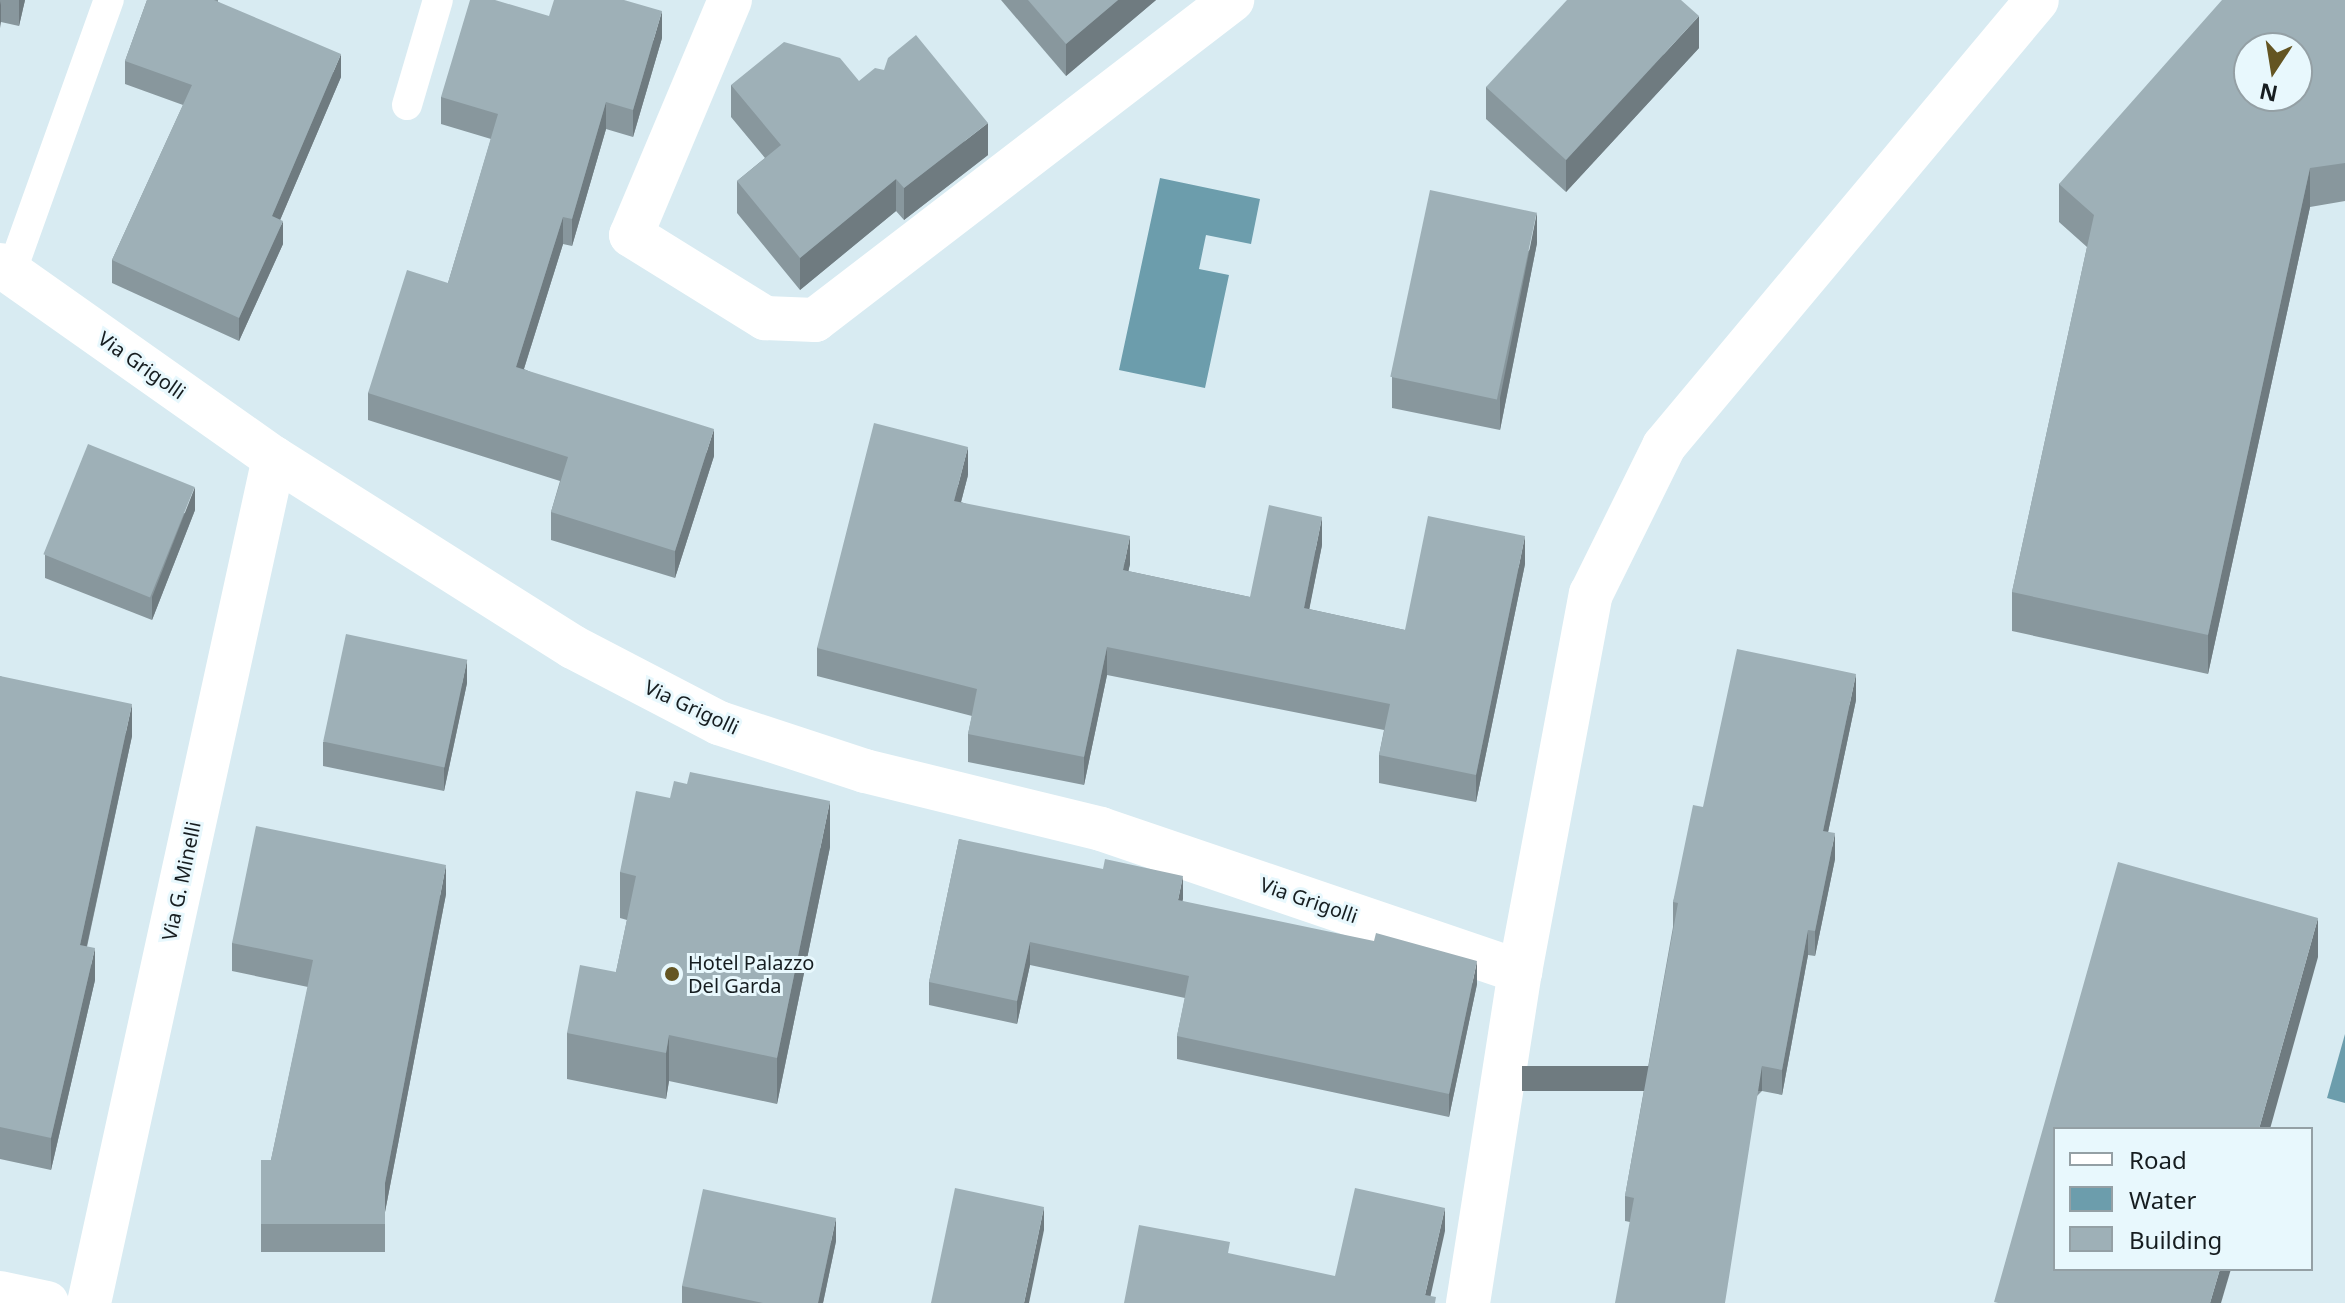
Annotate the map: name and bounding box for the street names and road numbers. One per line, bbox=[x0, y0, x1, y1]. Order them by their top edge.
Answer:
street label: Via Grigolli bbox=[94, 326, 190, 404]
street label: Via Grigolli bbox=[641, 675, 743, 739]
street label: Via G. Minelli bbox=[157, 819, 205, 943]
street label: Via Grigolli bbox=[1257, 872, 1361, 928]

